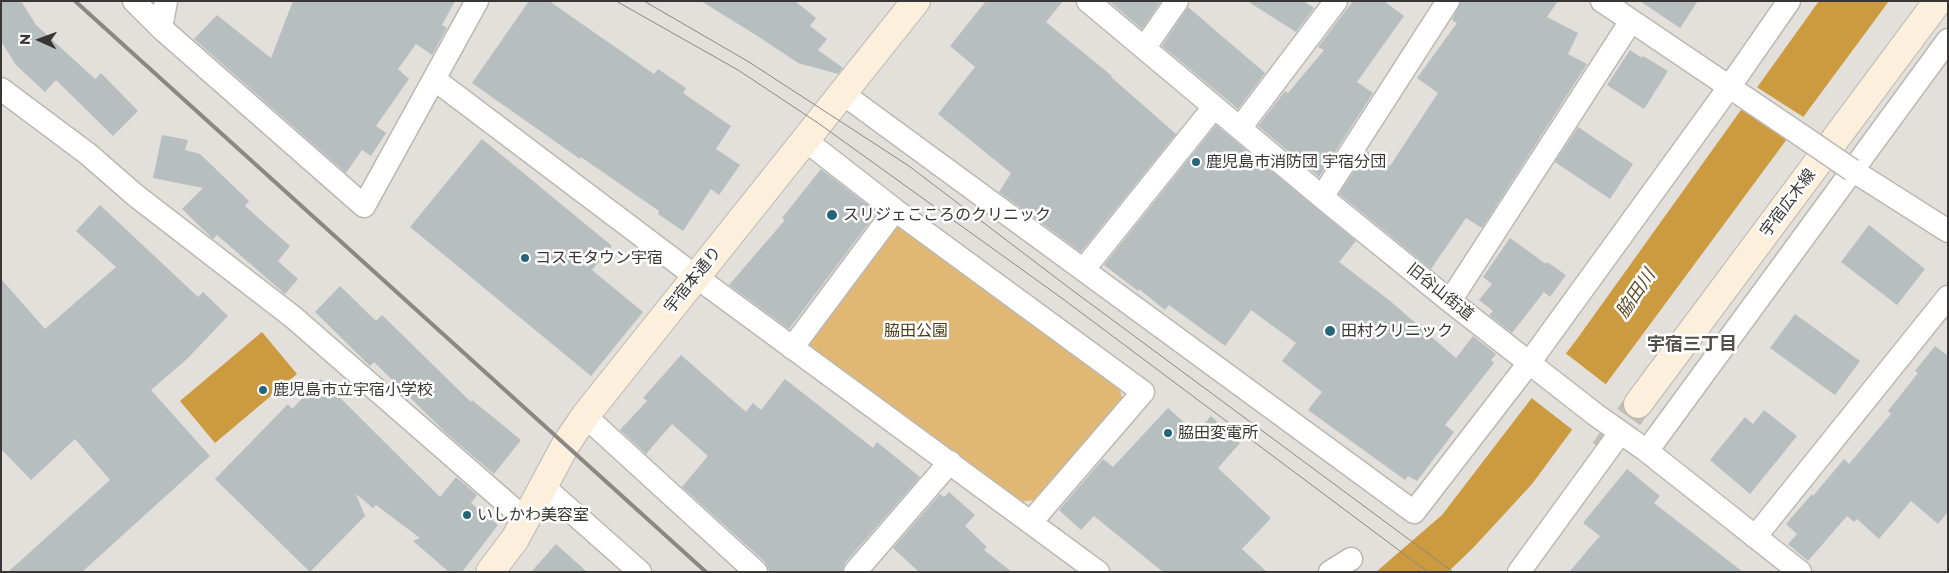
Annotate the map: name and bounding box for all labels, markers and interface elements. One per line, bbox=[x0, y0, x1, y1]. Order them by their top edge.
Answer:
north arrow bbox=[15, 15, 65, 65]
text: N bbox=[16, 34, 34, 45]
place label: 鹿児島市消防団 宇宿分団 bbox=[1206, 152, 1386, 172]
marker: 鹿児島市消防団 宇宿分団 bbox=[1190, 156, 1202, 168]
street label: 宇宿広木線 bbox=[1756, 165, 1820, 241]
place label: スリジェこころのクリニック bbox=[843, 205, 1051, 225]
marker: スリジェこころのクリニック bbox=[825, 208, 839, 222]
street label: 宇宿本通り bbox=[660, 243, 726, 317]
place label: コスモタウン宇宿 bbox=[535, 248, 663, 268]
marker: コスモタウン宇宿 bbox=[519, 252, 531, 264]
street label: 旧谷山街道 bbox=[1403, 259, 1477, 325]
water label: 脇田川 bbox=[1612, 266, 1660, 322]
park label: 脇田公園 bbox=[884, 321, 948, 341]
place label: 田村クリニック bbox=[1341, 321, 1453, 341]
marker: 田村クリニック bbox=[1323, 324, 1337, 338]
district label: 宇宿三丁目 bbox=[1647, 334, 1737, 356]
place label: 鹿児島市立宇宿小学校 bbox=[273, 380, 433, 400]
marker: 鹿児島市立宇宿小学校 bbox=[257, 384, 269, 396]
place label: 脇田変電所 bbox=[1178, 423, 1258, 443]
marker: 脇田変電所 bbox=[1162, 427, 1174, 439]
place label: いしかわ美容室 bbox=[477, 505, 589, 525]
marker: いしかわ美容室 bbox=[461, 509, 473, 521]

